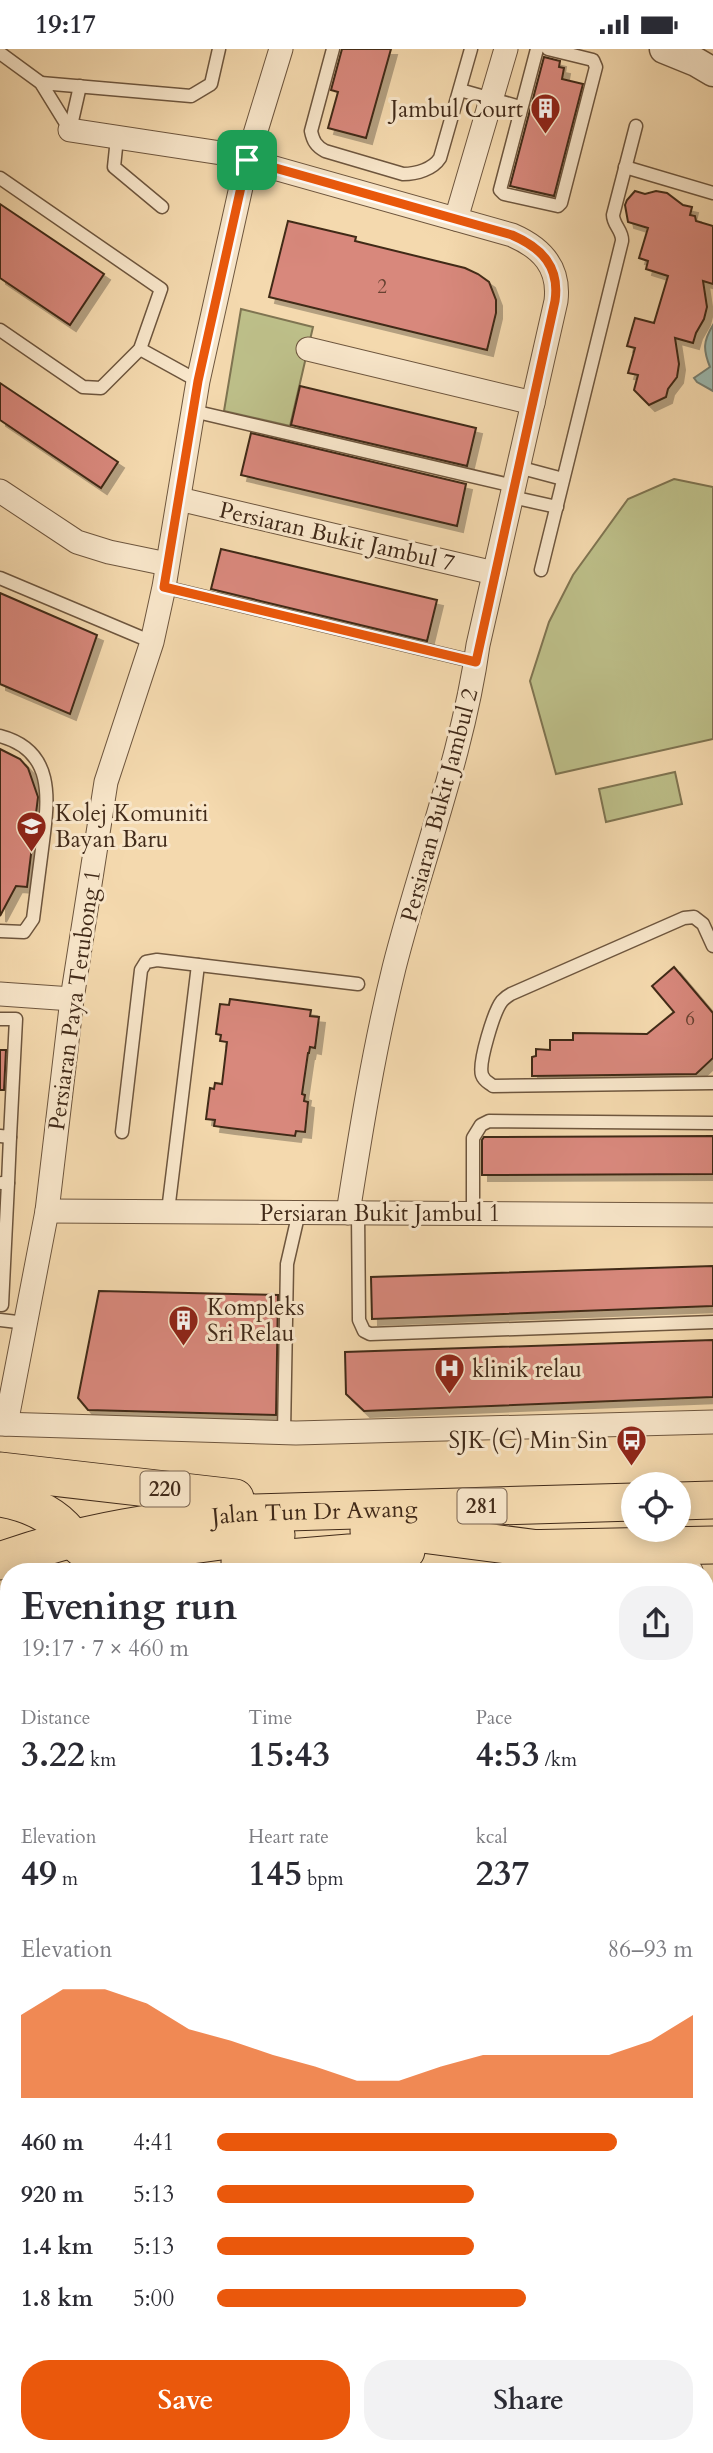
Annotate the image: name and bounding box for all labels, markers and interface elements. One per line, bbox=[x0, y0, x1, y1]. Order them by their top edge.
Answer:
text: 19:17 bbox=[35, 7, 96, 42]
building icon: Jambul Court bbox=[529, 92, 563, 136]
place label: Jambul Court bbox=[388, 94, 523, 125]
pin bbox=[217, 130, 277, 190]
icon: arrive bbox=[228, 141, 266, 179]
house number: 2 bbox=[377, 274, 387, 300]
street label: Persiaran Bukit Jambul 7 bbox=[216, 494, 458, 579]
street label: Persiaran Bukit Jambul 2 bbox=[393, 685, 486, 925]
place label: Kolej Komuniti Bayan Baru bbox=[55, 798, 208, 855]
school or university icon: Kolej Komuniti Bayan Baru bbox=[15, 809, 49, 853]
street label: Persiaran Paya Terubong 1 bbox=[41, 868, 108, 1132]
house number: 6 bbox=[685, 1006, 695, 1032]
street label: Persiaran Bukit Jambul 1 bbox=[260, 1198, 500, 1229]
place label: Kompleks Sri Relau bbox=[207, 1292, 305, 1349]
building icon: Kompleks Sri Relau bbox=[167, 1303, 201, 1347]
hospital icon: klinik relau bbox=[432, 1352, 466, 1396]
place label: klinik relau bbox=[472, 1354, 582, 1385]
bus stop icon: SJK (C) Min Sin bbox=[614, 1423, 648, 1467]
place label: SJK (C) Min Sin bbox=[449, 1425, 608, 1456]
road number: 220 bbox=[140, 1471, 190, 1507]
map controls bbox=[621, 1472, 691, 1542]
button: locate bbox=[621, 1472, 691, 1542]
road number: 281 bbox=[458, 1489, 506, 1523]
street label: Jalan Tun Dr Awang bbox=[207, 1493, 418, 1532]
text: Evening run bbox=[21, 1581, 237, 1633]
button: share bbox=[619, 1586, 693, 1660]
text: 19:17 · 7 × 460 m bbox=[21, 1633, 189, 1664]
text: Distance bbox=[21, 1705, 90, 1731]
text: Time bbox=[248, 1705, 292, 1731]
text: Pace bbox=[476, 1705, 512, 1731]
text: 3.22 bbox=[21, 1731, 85, 1779]
text: 15:43 bbox=[248, 1731, 330, 1779]
text: 4:53 bbox=[476, 1731, 540, 1779]
text: km bbox=[85, 1747, 116, 1773]
text: /km bbox=[540, 1747, 577, 1773]
text: Elevation bbox=[21, 1824, 96, 1850]
text: Heart rate bbox=[248, 1824, 329, 1850]
text: kcal bbox=[476, 1824, 508, 1850]
text: 49 bbox=[21, 1850, 57, 1898]
text: 145 bbox=[248, 1850, 302, 1898]
text: 237 bbox=[476, 1850, 529, 1898]
text: m bbox=[57, 1866, 78, 1892]
text: bpm bbox=[302, 1866, 344, 1892]
text: Elevation bbox=[21, 1934, 112, 1965]
text: 86–93 m bbox=[608, 1934, 693, 1965]
text: 460 m bbox=[21, 2127, 84, 2158]
text: 4:41 bbox=[133, 2127, 174, 2158]
text: 920 m bbox=[21, 2179, 84, 2210]
text: 5:13 bbox=[133, 2179, 174, 2210]
text: 1.4 km bbox=[21, 2231, 93, 2262]
text: 5:13 bbox=[133, 2231, 174, 2262]
text: 1.8 km bbox=[21, 2283, 93, 2314]
text: 5:00 bbox=[133, 2283, 174, 2314]
button: Save bbox=[21, 2360, 350, 2440]
button: Share bbox=[364, 2360, 693, 2440]

